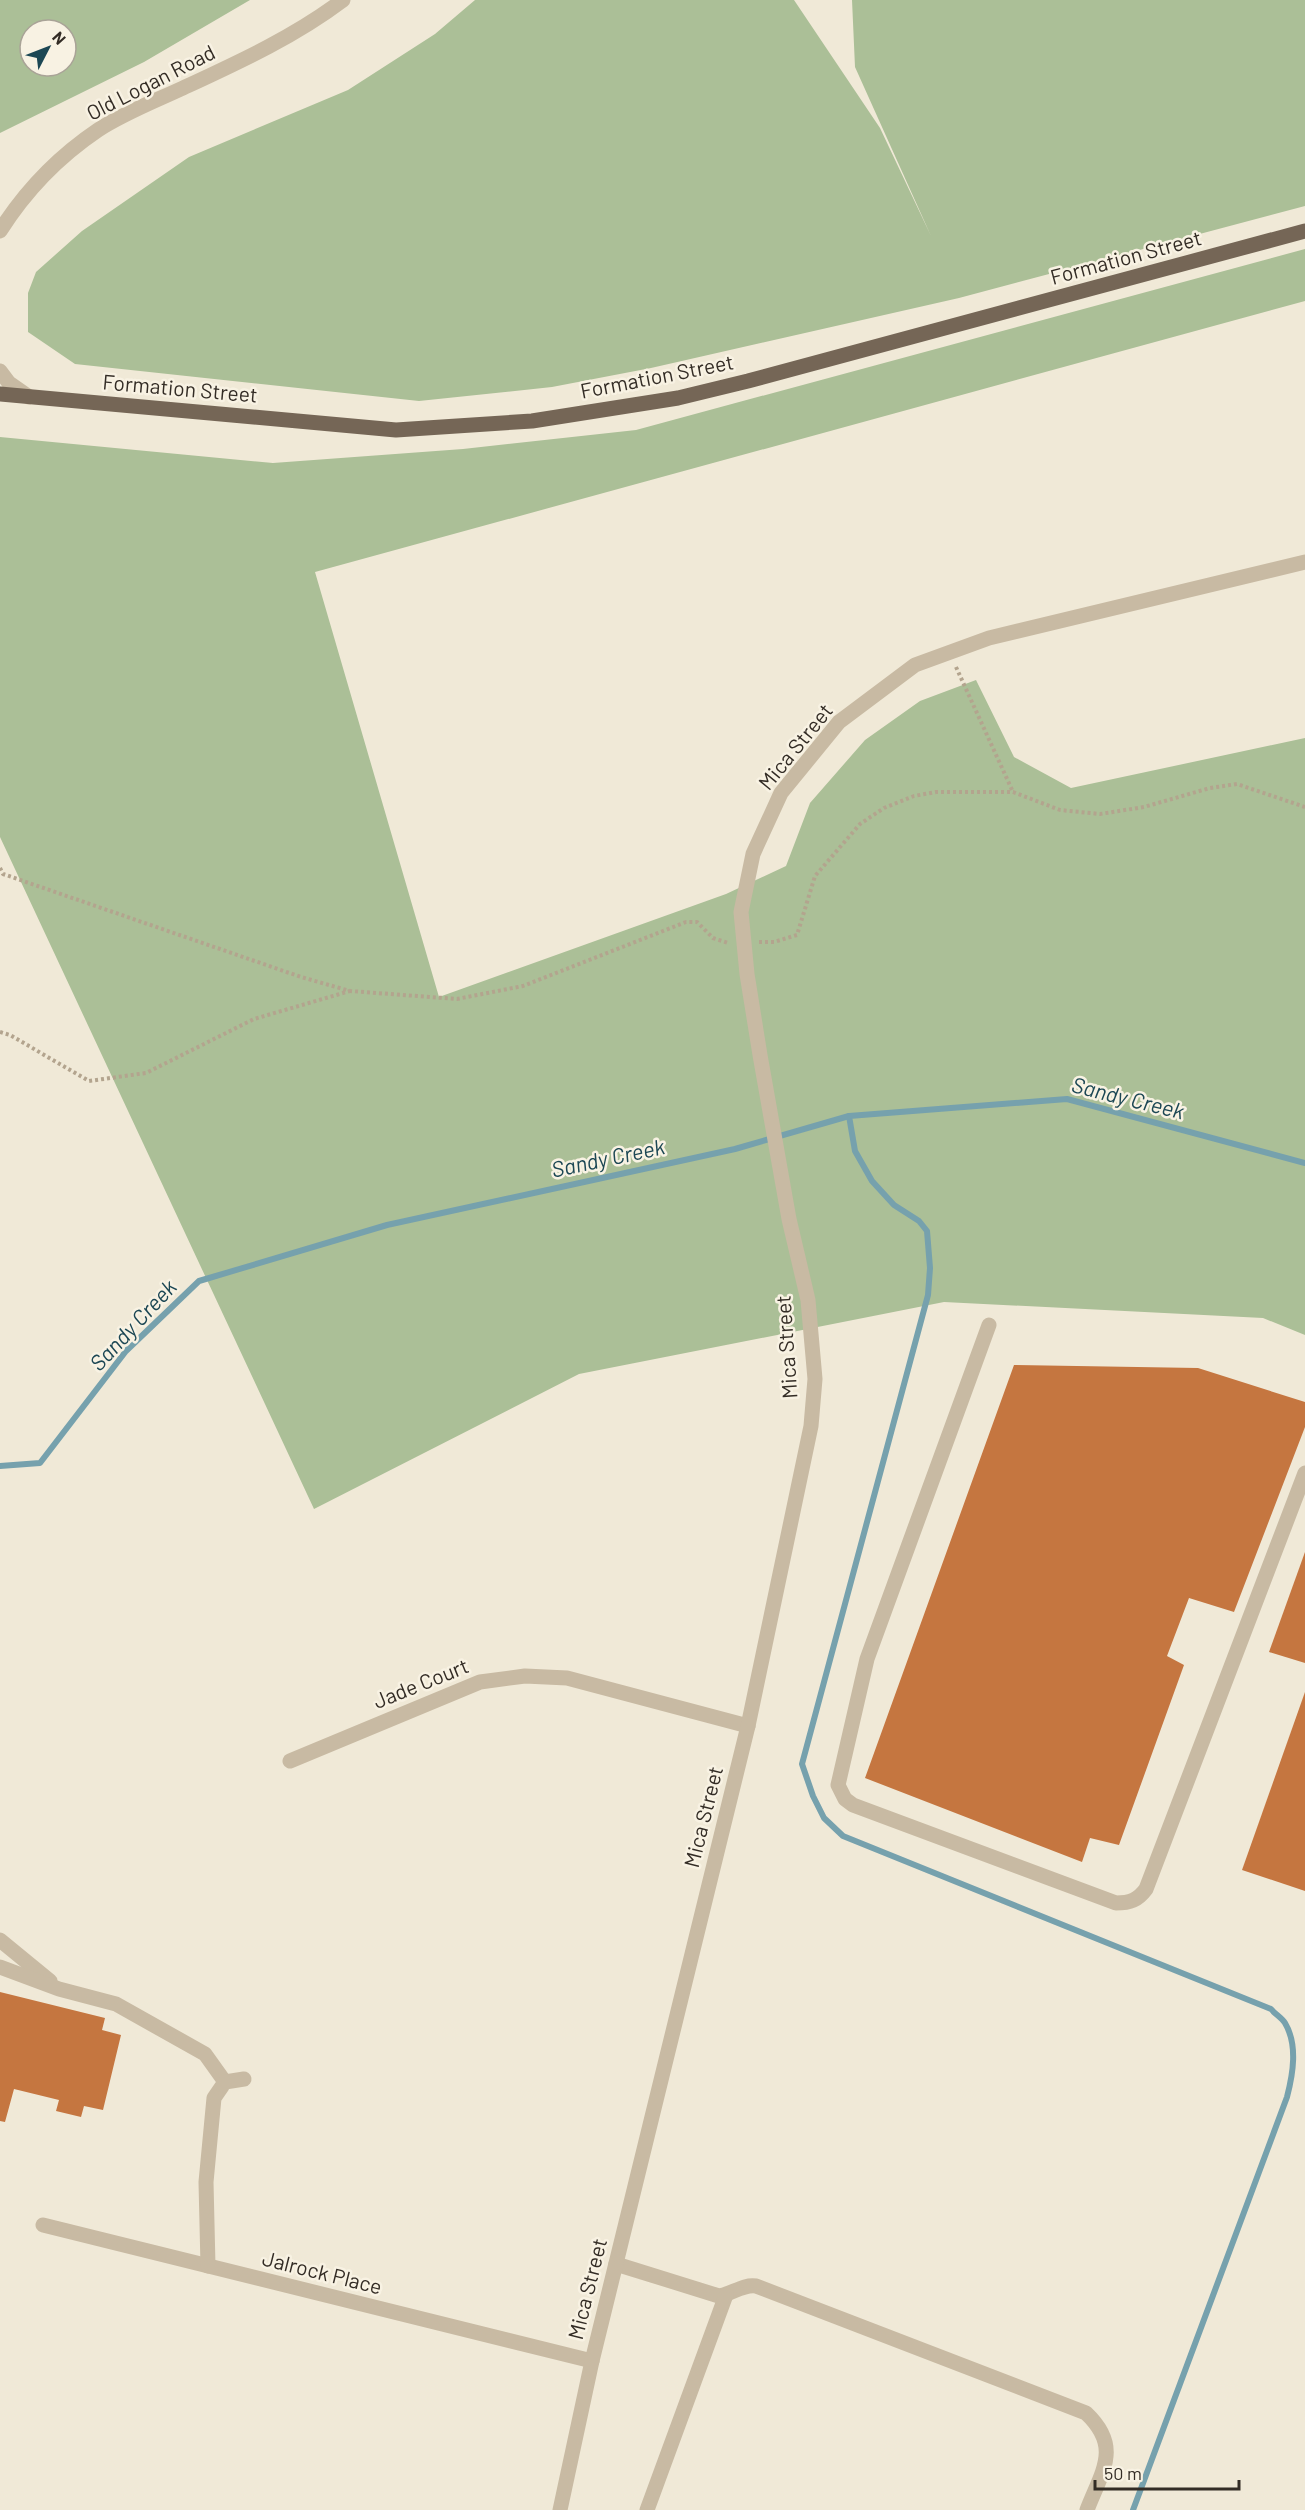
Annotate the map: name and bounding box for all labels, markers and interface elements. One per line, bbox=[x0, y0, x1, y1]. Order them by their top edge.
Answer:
north arrow bbox=[18, 18, 78, 78]
text: N bbox=[49, 27, 70, 48]
street label: Old Logan Road bbox=[82, 39, 219, 125]
street label: Formation Street bbox=[1047, 224, 1204, 289]
street label: Formation Street bbox=[578, 348, 735, 403]
street label: Formation Street bbox=[102, 368, 259, 407]
street label: Mica Street bbox=[753, 698, 837, 794]
water label: Sandy Creek bbox=[1069, 1070, 1188, 1124]
water label: Sandy Creek bbox=[549, 1132, 667, 1182]
water label: Sandy Creek bbox=[83, 1273, 181, 1375]
street label: Mica Street bbox=[769, 1295, 802, 1400]
street label: Jade Court bbox=[369, 1652, 472, 1713]
street label: Mica Street bbox=[678, 1763, 727, 1870]
street label: Mica Street bbox=[562, 2235, 611, 2342]
street label: Jalrock Place bbox=[260, 2245, 385, 2298]
scale bar bbox=[1095, 2453, 1239, 2491]
text: 50 m bbox=[1104, 2462, 1142, 2484]

